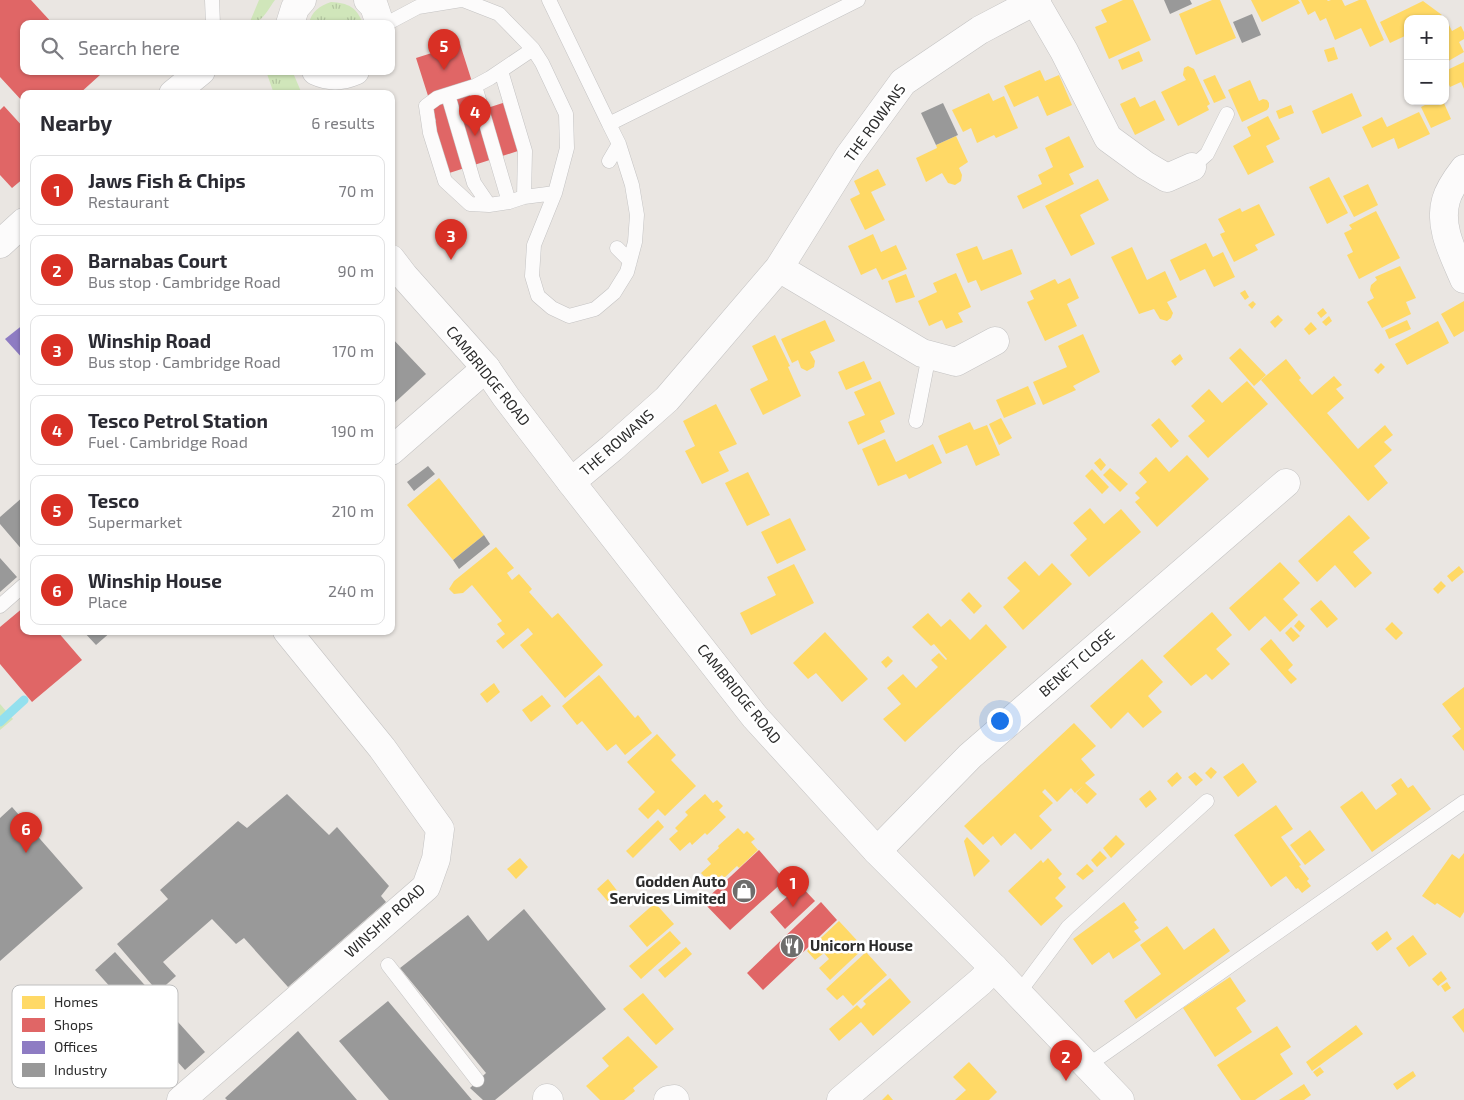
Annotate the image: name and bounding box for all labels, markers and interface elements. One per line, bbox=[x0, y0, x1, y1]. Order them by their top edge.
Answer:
map controls bbox=[1404, 15, 1449, 105]
button: + bbox=[1404, 15, 1449, 60]
search box bbox=[20, 20, 395, 75]
pin: 5 bbox=[428, 29, 460, 70]
icon: search bbox=[38, 34, 66, 62]
text: Search here bbox=[78, 36, 180, 59]
button: − bbox=[1404, 60, 1449, 105]
street label: THE ROWANS bbox=[840, 80, 909, 165]
pin: 4 bbox=[459, 95, 491, 136]
text: Nearby bbox=[40, 110, 112, 135]
text: 6 results bbox=[311, 113, 375, 132]
text: Jaws Fish & Chips bbox=[88, 169, 246, 192]
text: 1 bbox=[54, 181, 60, 200]
text: 70 m bbox=[339, 181, 374, 200]
text: Restaurant bbox=[88, 192, 169, 211]
pin: 3 bbox=[435, 219, 467, 260]
text: Barnabas Court bbox=[88, 249, 227, 272]
text: 2 bbox=[52, 261, 62, 280]
text: 90 m bbox=[338, 261, 374, 280]
text: Bus stop · Cambridge Road bbox=[88, 272, 281, 291]
street label: CAMBRIDGE ROAD bbox=[443, 322, 535, 429]
text: Winship Road bbox=[88, 329, 211, 352]
text: 3 bbox=[52, 341, 62, 360]
text: 170 m bbox=[332, 341, 374, 360]
text: Bus stop · Cambridge Road bbox=[88, 352, 281, 371]
street label: THE ROWANS bbox=[576, 405, 657, 479]
text: Tesco Petrol Station bbox=[88, 409, 268, 432]
text: 4 bbox=[52, 421, 62, 440]
text: 190 m bbox=[331, 421, 374, 440]
text: Fuel · Cambridge Road bbox=[88, 432, 248, 451]
text: Tesco bbox=[88, 489, 139, 512]
text: 5 bbox=[53, 501, 61, 520]
text: 210 m bbox=[331, 501, 374, 520]
text: Supermarket bbox=[88, 512, 182, 531]
text: Winship House bbox=[88, 569, 222, 592]
text: 6 bbox=[52, 581, 62, 600]
text: 240 m bbox=[328, 581, 374, 600]
text: Place bbox=[88, 592, 127, 611]
street label: BENE'T CLOSE bbox=[1035, 624, 1118, 700]
street label: CAMBRIDGE ROAD bbox=[694, 640, 786, 747]
your location bbox=[987, 708, 1013, 734]
pin: 6 bbox=[10, 812, 42, 853]
pin: 1 bbox=[777, 866, 809, 907]
place label: Godden Auto Services Limited bbox=[609, 872, 726, 907]
shop icon: Godden Auto Services Limited bbox=[731, 878, 757, 904]
street label: WINSHIP ROAD bbox=[341, 880, 428, 961]
restaurant icon: Unicorn House bbox=[779, 933, 805, 959]
place label: Unicorn House bbox=[810, 936, 913, 954]
legend bbox=[12, 985, 178, 1088]
text: Homes bbox=[54, 993, 98, 1010]
text: Shops bbox=[54, 1016, 93, 1033]
text: Offices bbox=[54, 1038, 98, 1055]
pin: 2 bbox=[1050, 1040, 1082, 1081]
text: Industry bbox=[54, 1061, 108, 1078]

